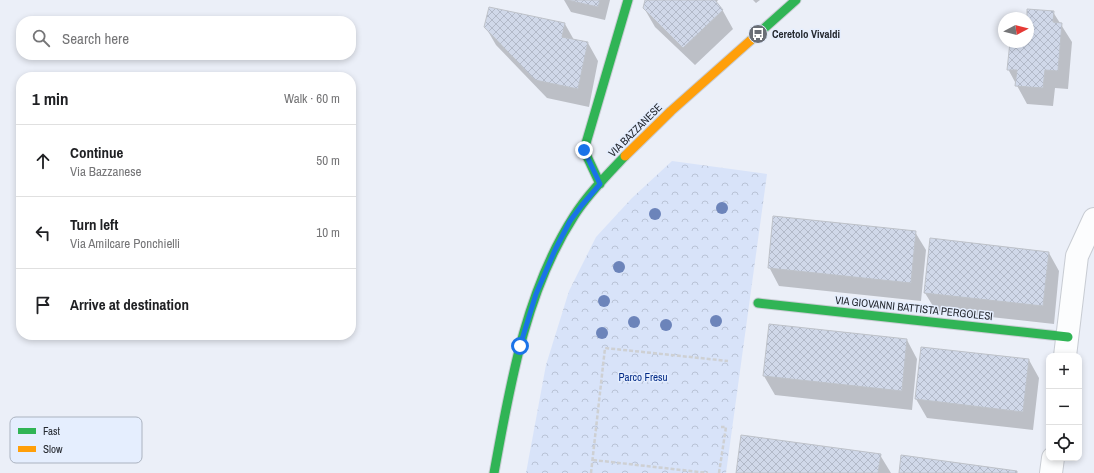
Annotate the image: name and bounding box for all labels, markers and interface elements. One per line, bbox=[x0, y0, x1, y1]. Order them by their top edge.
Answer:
north arrow bbox=[998, 12, 1034, 48]
search box bbox=[16, 16, 356, 60]
bus stop icon: Ceretolo Vivaldi bbox=[747, 23, 769, 45]
icon: search bbox=[30, 27, 52, 49]
place label: Ceretolo Vivaldi bbox=[772, 27, 840, 41]
text: Search here bbox=[62, 28, 129, 49]
text: 1 min bbox=[32, 87, 68, 110]
text: Walk · 60 m bbox=[284, 90, 340, 107]
street label: VIA BAZZANESE bbox=[605, 100, 665, 160]
route end bbox=[575, 141, 593, 159]
text: Continue bbox=[70, 142, 123, 163]
icon: ahead bbox=[32, 150, 54, 172]
text: 50 m bbox=[316, 152, 340, 169]
text: Via Bazzanese bbox=[70, 163, 142, 180]
text: Turn left bbox=[70, 214, 118, 235]
icon: left bbox=[32, 222, 54, 244]
text: 10 m bbox=[316, 224, 340, 241]
text: Via Amilcare Ponchielli bbox=[70, 235, 180, 252]
street label: VIA GIOVANNI BATTISTA PERGOLESI bbox=[834, 293, 994, 323]
icon: arrive bbox=[32, 294, 54, 316]
text: Arrive at destination bbox=[70, 294, 189, 315]
route start bbox=[511, 337, 529, 355]
map controls bbox=[1046, 353, 1082, 461]
button: + bbox=[1046, 353, 1082, 389]
park label: Parco Fresu bbox=[618, 370, 668, 384]
button: − bbox=[1046, 389, 1082, 425]
legend bbox=[10, 417, 142, 463]
text: Fast bbox=[43, 424, 61, 438]
button: locate bbox=[1046, 425, 1082, 461]
text: Slow bbox=[43, 442, 63, 456]

